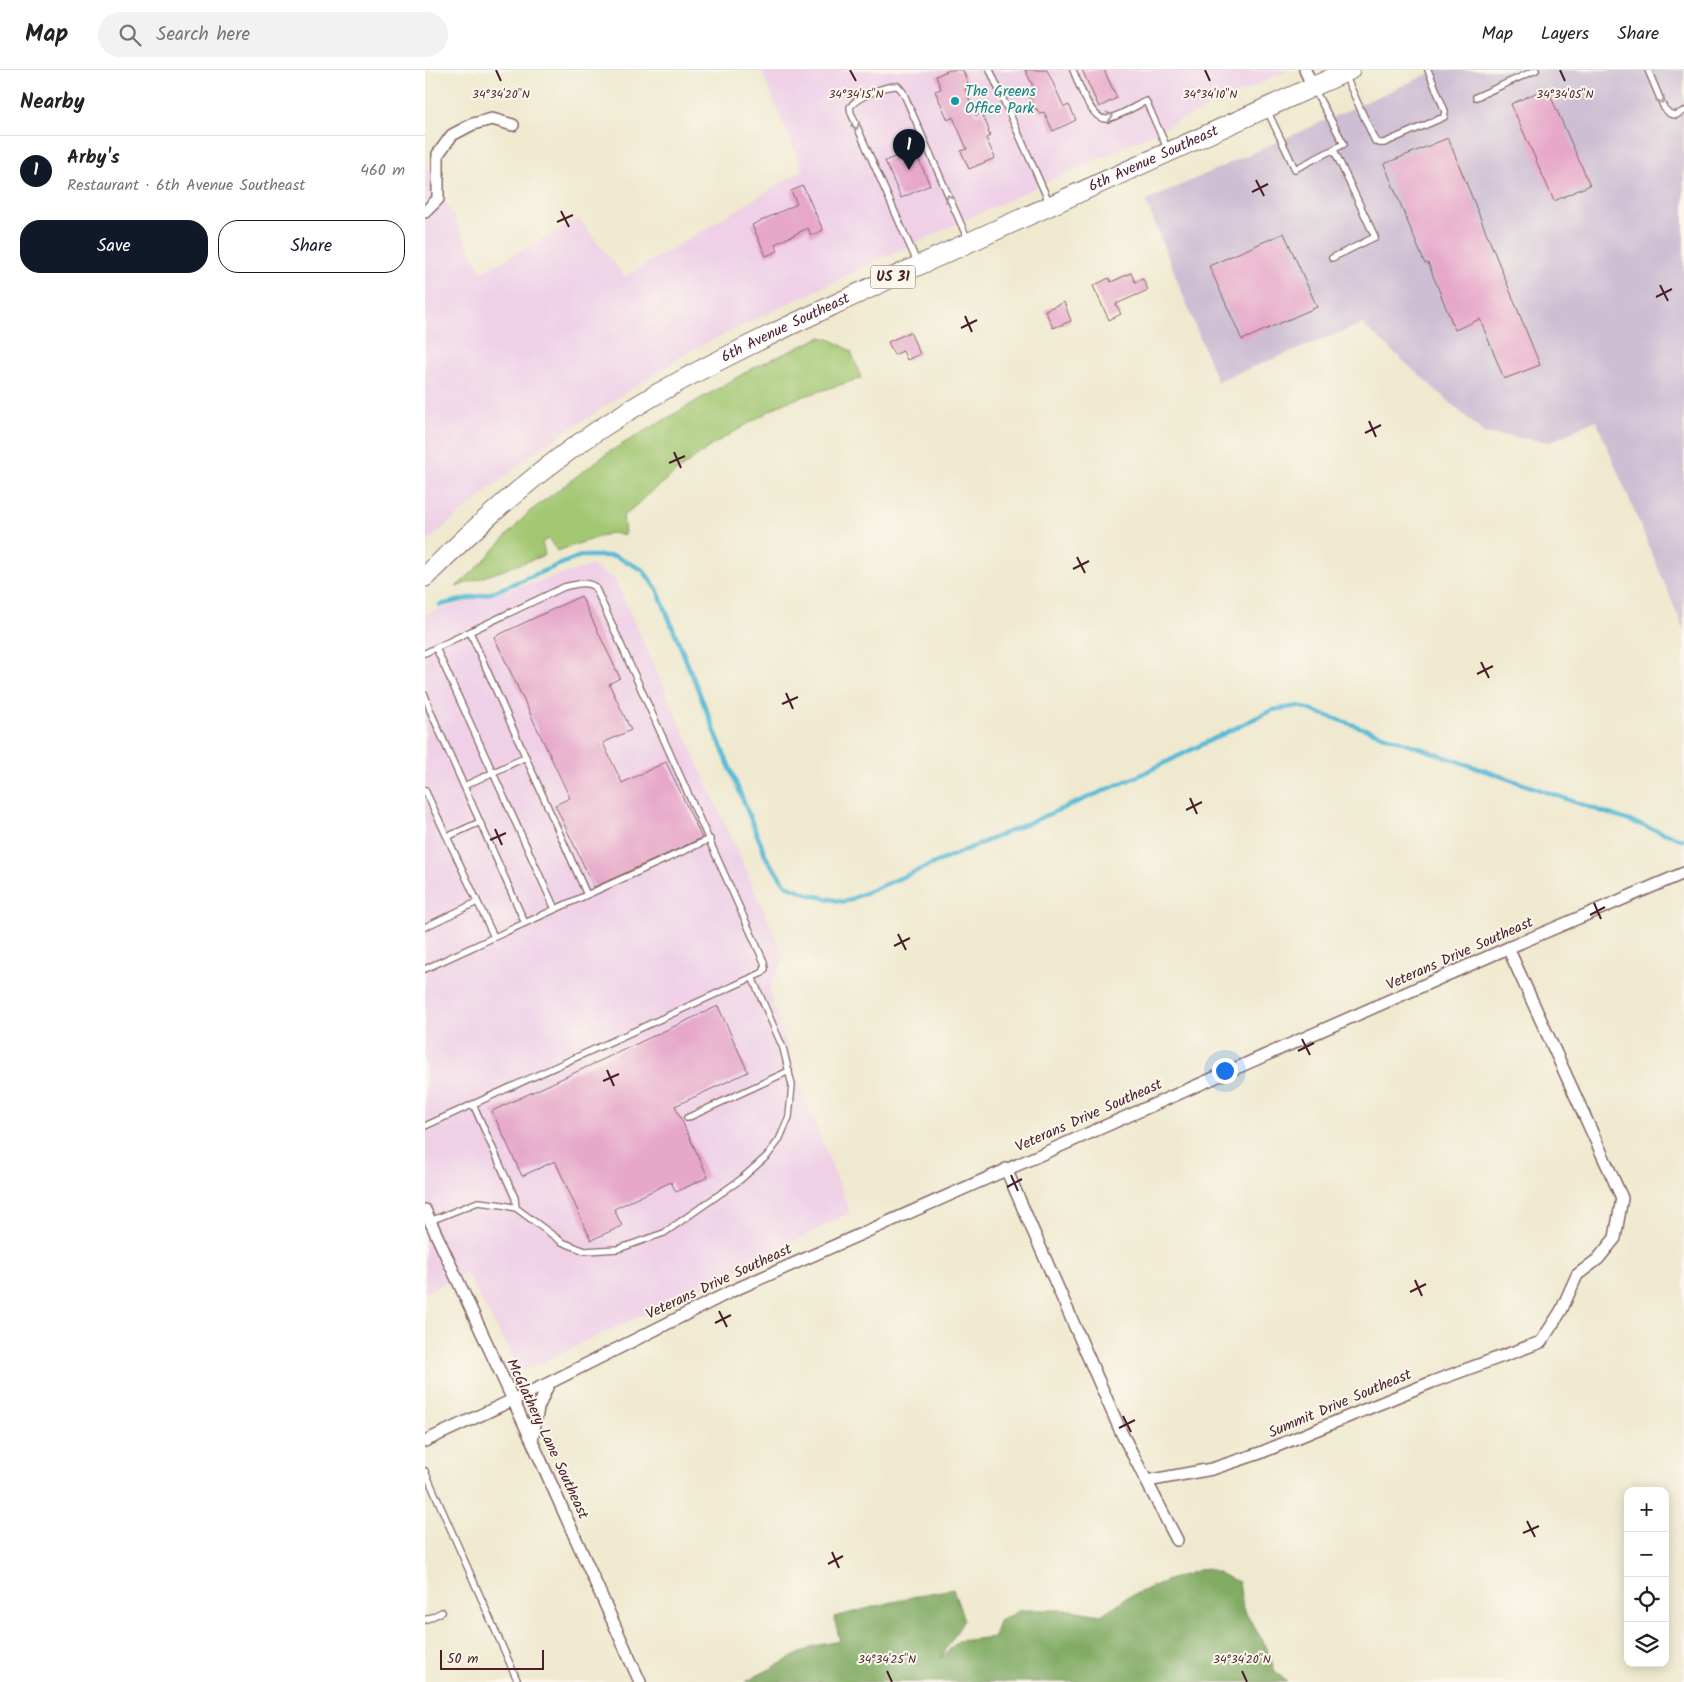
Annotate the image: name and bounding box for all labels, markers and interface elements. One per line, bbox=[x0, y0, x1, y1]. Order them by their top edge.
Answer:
search box bbox=[98, 12, 448, 57]
text: Map bbox=[25, 15, 68, 54]
text: Search here bbox=[156, 20, 250, 50]
text: Map bbox=[1482, 20, 1513, 49]
text: Layers bbox=[1541, 20, 1589, 49]
text: Share bbox=[1617, 20, 1659, 49]
icon: search bbox=[116, 21, 144, 49]
place label: The Greens Office Park bbox=[965, 80, 1036, 121]
text: 34°34'20"N bbox=[472, 85, 530, 104]
text: 34°34'15"N bbox=[828, 85, 884, 104]
text: 34°34'10"N bbox=[1183, 85, 1237, 104]
text: 34°34'05"N bbox=[1536, 85, 1594, 104]
text: Nearby bbox=[20, 86, 85, 119]
marker: The Greens Office Park bbox=[949, 95, 961, 107]
one-way arrow bbox=[1654, 95, 1665, 104]
one-way arrow bbox=[1105, 111, 1114, 122]
street label: 6th Avenue Southeast bbox=[1085, 119, 1223, 199]
one-way arrow bbox=[850, 121, 861, 130]
pin: 1 bbox=[893, 129, 925, 170]
text: Arby's bbox=[67, 143, 120, 173]
text: 1 bbox=[34, 158, 38, 183]
text: 460 m bbox=[360, 158, 405, 183]
text: Restaurant · 6th Avenue Southeast bbox=[67, 173, 305, 198]
one-way arrow bbox=[945, 194, 956, 203]
button: Save bbox=[20, 220, 208, 273]
button: Share bbox=[218, 220, 405, 273]
road number: US 31 bbox=[871, 266, 915, 288]
street label: 6th Avenue Southeast bbox=[717, 287, 854, 369]
street label: Veterans Drive Southeast bbox=[1383, 911, 1538, 997]
your location bbox=[1212, 1058, 1238, 1084]
street label: Veterans Drive Southeast bbox=[1012, 1073, 1167, 1159]
street label: Veterans Drive Southeast bbox=[642, 1237, 796, 1326]
street label: McGlathery Lane Southeast bbox=[499, 1355, 595, 1523]
street label: Summit Drive Southeast bbox=[1265, 1363, 1416, 1445]
map controls bbox=[1624, 1487, 1669, 1667]
button: + bbox=[1624, 1487, 1669, 1532]
button: − bbox=[1624, 1532, 1669, 1577]
button: locate bbox=[1624, 1577, 1669, 1622]
button: layers bbox=[1624, 1622, 1669, 1667]
scale bar bbox=[440, 1647, 544, 1670]
text: 50 m bbox=[447, 1648, 478, 1670]
text: 34°34'25"N bbox=[858, 1650, 916, 1669]
text: 34°34'20"N bbox=[1213, 1650, 1271, 1669]

